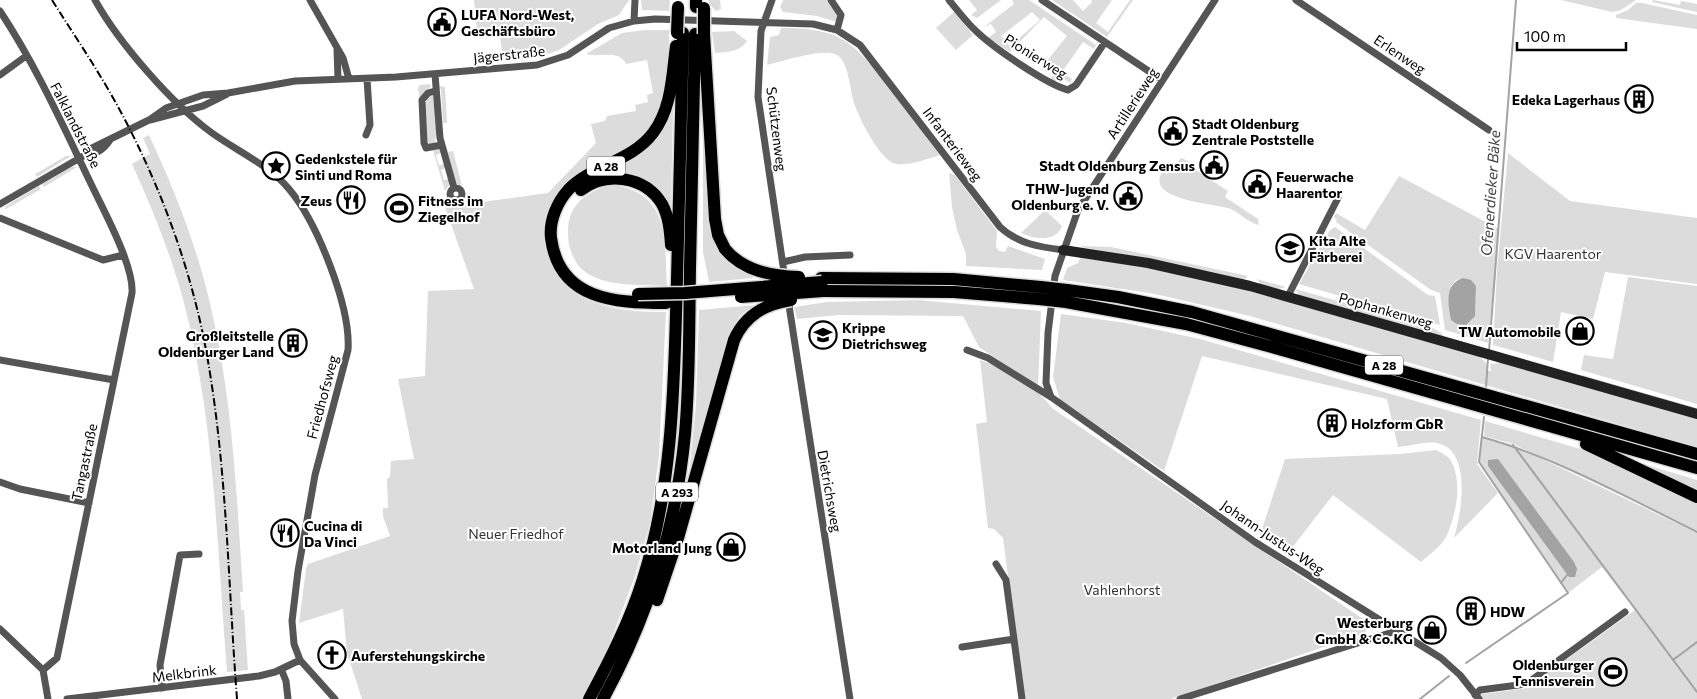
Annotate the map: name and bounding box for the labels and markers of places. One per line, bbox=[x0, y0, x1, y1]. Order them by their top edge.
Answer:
place label: LUFA Nord-West, Geschäftsbüro bbox=[461, 6, 574, 39]
public building icon: LUFA Nord-West, Geschäftsbüro bbox=[427, 7, 457, 37]
building icon: Edeka Lagerhaus bbox=[1624, 84, 1654, 114]
place label: Edeka Lagerhaus bbox=[1512, 91, 1620, 108]
place label: Stadt Oldenburg Zentrale Poststelle bbox=[1192, 115, 1314, 148]
public building icon: Stadt Oldenburg Zentrale Poststelle bbox=[1158, 116, 1188, 146]
place label: Gedenkstele für Sinti und Roma bbox=[295, 150, 398, 183]
public building icon: Stadt Oldenburg Zensus bbox=[1199, 150, 1229, 180]
place icon: Gedenkstele für Sinti und Roma bbox=[261, 151, 291, 181]
place label: Stadt Oldenburg Zensus bbox=[1039, 157, 1195, 174]
place label: Feuerwache Haarentor bbox=[1276, 168, 1354, 201]
public building icon: Feuerwache Haarentor bbox=[1242, 169, 1272, 199]
place label: THW-Jugend Oldenburg e. V. bbox=[1011, 180, 1109, 213]
public building icon: THW-Jugend Oldenburg e. V. bbox=[1113, 181, 1143, 211]
restaurant icon: Zeus bbox=[336, 185, 366, 215]
place label: Zeus bbox=[301, 192, 332, 209]
place label: Fitness im Ziegelhof bbox=[418, 192, 483, 225]
sports icon: Fitness im Ziegelhof bbox=[384, 193, 414, 223]
place label: Kita Alte Färberei bbox=[1309, 232, 1366, 265]
school or university icon: Kita Alte Färberei bbox=[1275, 233, 1305, 263]
shop icon: TW Automobile bbox=[1565, 316, 1595, 346]
place label: Krippe Dietrichsweg bbox=[842, 319, 927, 352]
school or university icon: Krippe Dietrichsweg bbox=[808, 320, 838, 350]
place label: TW Automobile bbox=[1459, 323, 1561, 340]
place label: Großleitstelle Oldenburger Land bbox=[158, 327, 274, 360]
building icon: Großleitstelle Oldenburger Land bbox=[278, 328, 308, 358]
building icon: Holzform GbR bbox=[1317, 408, 1347, 438]
place label: Holzform GbR bbox=[1351, 415, 1444, 432]
place label: Cucina di Da Vinci bbox=[304, 517, 363, 550]
restaurant icon: Cucina di Da Vinci bbox=[270, 518, 300, 548]
shop icon: Motorland Jung bbox=[716, 532, 746, 562]
place label: Motorland Jung bbox=[612, 539, 712, 556]
building icon: HDW bbox=[1456, 596, 1486, 626]
place label: HDW bbox=[1490, 603, 1525, 620]
place label: Westerburg GmbH & Co.KG bbox=[1315, 614, 1413, 647]
shop icon: Westerburg GmbH & Co.KG bbox=[1417, 615, 1447, 645]
church icon: Auferstehungskirche bbox=[317, 640, 347, 670]
place label: Auferstehungskirche bbox=[351, 647, 485, 664]
place label: Oldenburger Tennisverein bbox=[1512, 656, 1594, 689]
sports icon: Oldenburger Tennisverein bbox=[1598, 657, 1628, 687]

